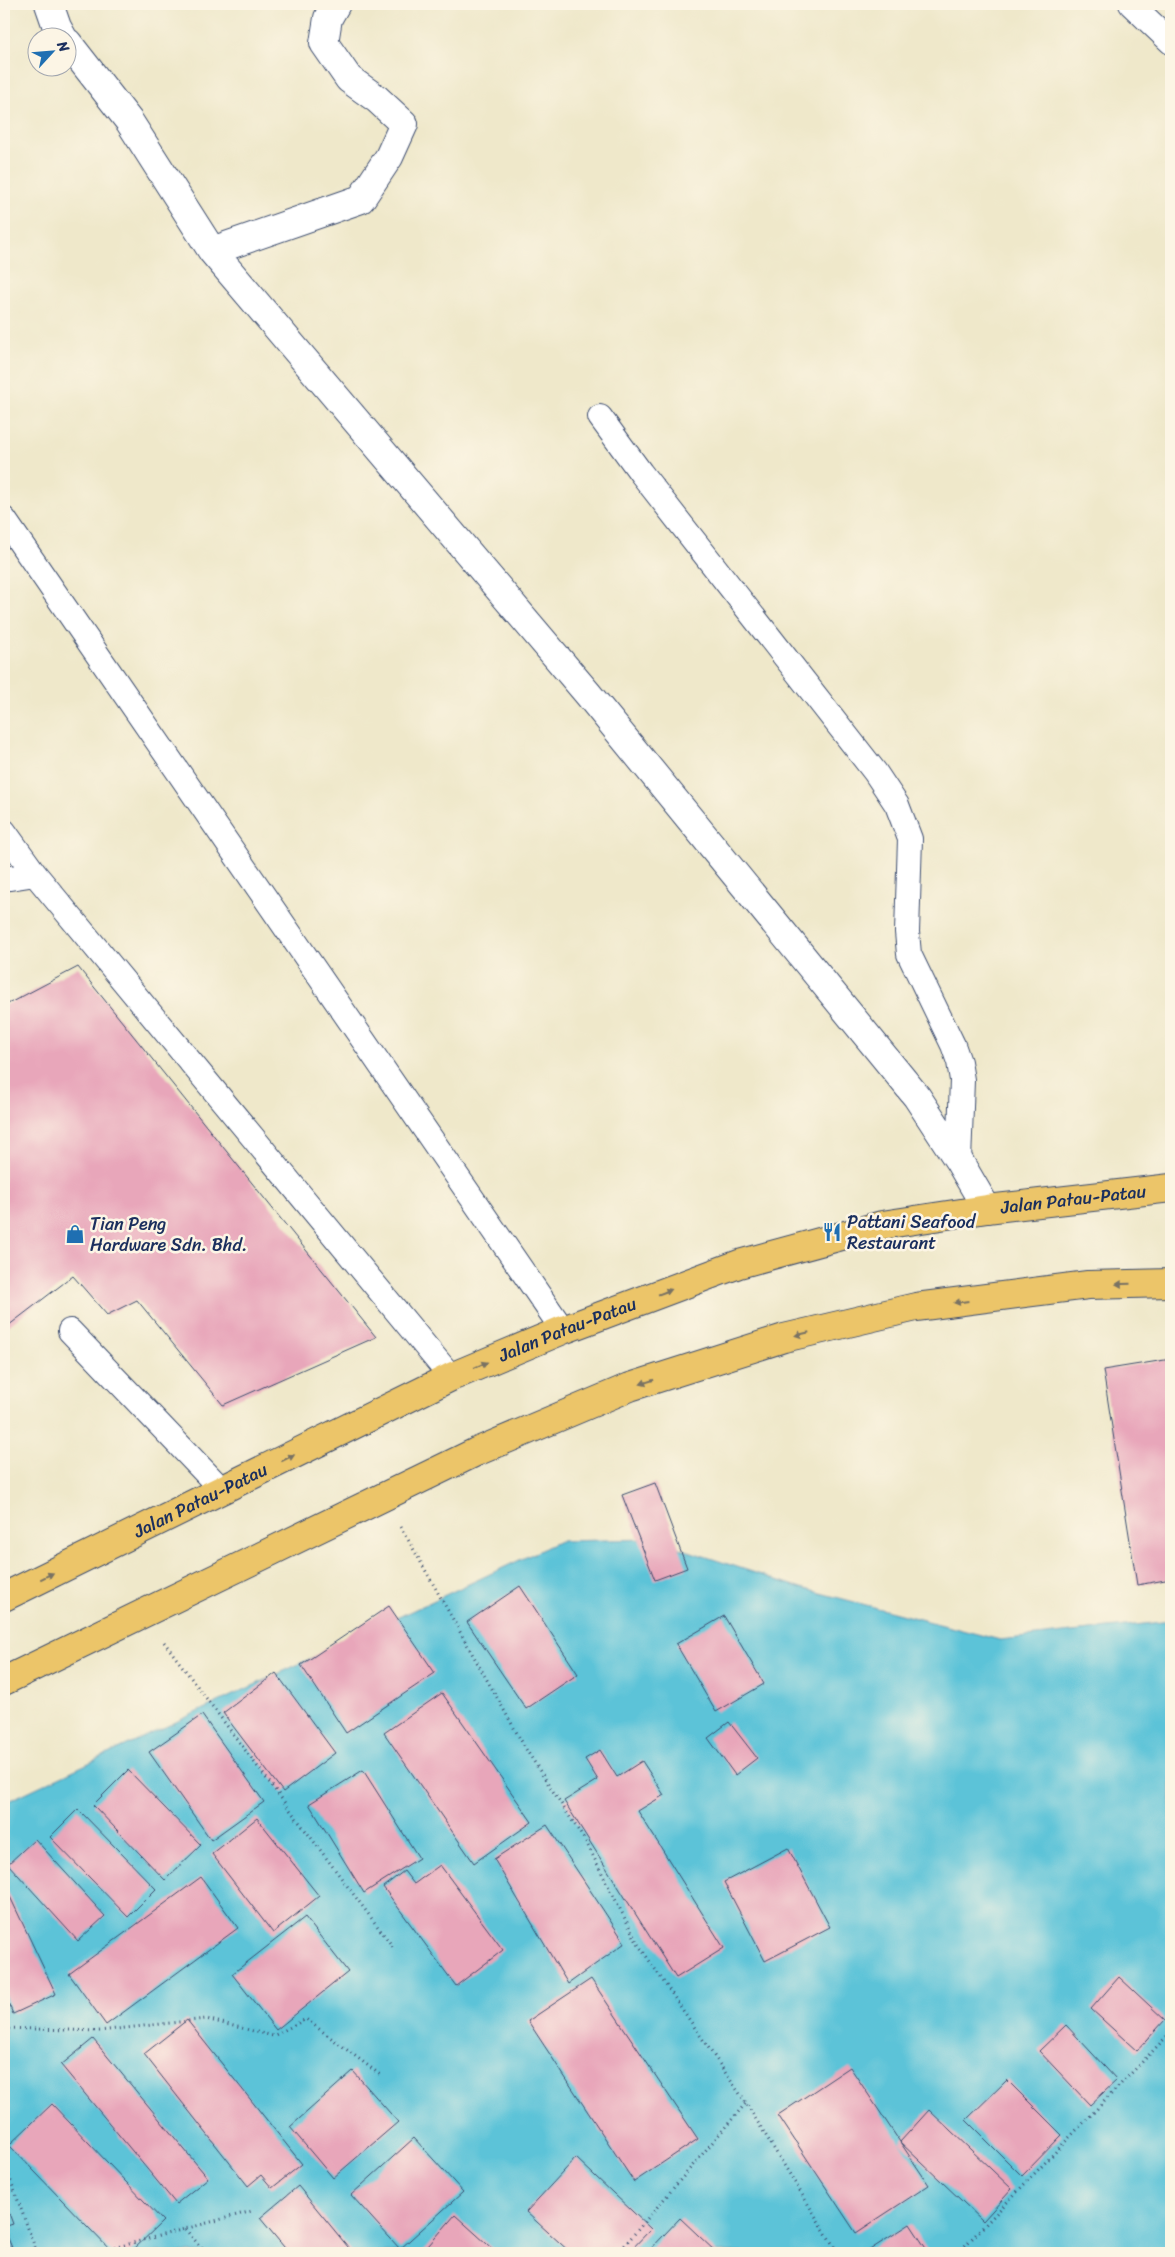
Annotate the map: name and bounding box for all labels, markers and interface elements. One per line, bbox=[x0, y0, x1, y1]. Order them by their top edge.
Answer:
north arrow bbox=[28, 28, 78, 78]
text: N bbox=[49, 36, 77, 57]
street label: Jalan Patau-Patau bbox=[998, 1175, 1148, 1223]
place label: Pattani Seafood Restaurant bbox=[847, 1206, 977, 1259]
place label: Tian Peng Hardware Sdn. Bhd. bbox=[90, 1208, 247, 1261]
restaurant icon: Pattani Seafood Restaurant bbox=[821, 1221, 843, 1243]
shop icon: Tian Peng Hardware Sdn. Bhd. bbox=[64, 1223, 86, 1245]
one-way arrow bbox=[1114, 1281, 1130, 1289]
street label: Jalan Patau-Patau bbox=[493, 1288, 641, 1372]
one-way arrow bbox=[658, 1288, 673, 1296]
one-way arrow bbox=[953, 1298, 969, 1306]
one-way arrow bbox=[794, 1330, 809, 1338]
one-way arrow bbox=[474, 1360, 488, 1368]
one-way arrow bbox=[639, 1378, 654, 1386]
one-way arrow bbox=[280, 1453, 295, 1462]
street label: Jalan Patau-Patau bbox=[127, 1454, 273, 1547]
one-way arrow bbox=[40, 1572, 55, 1580]

